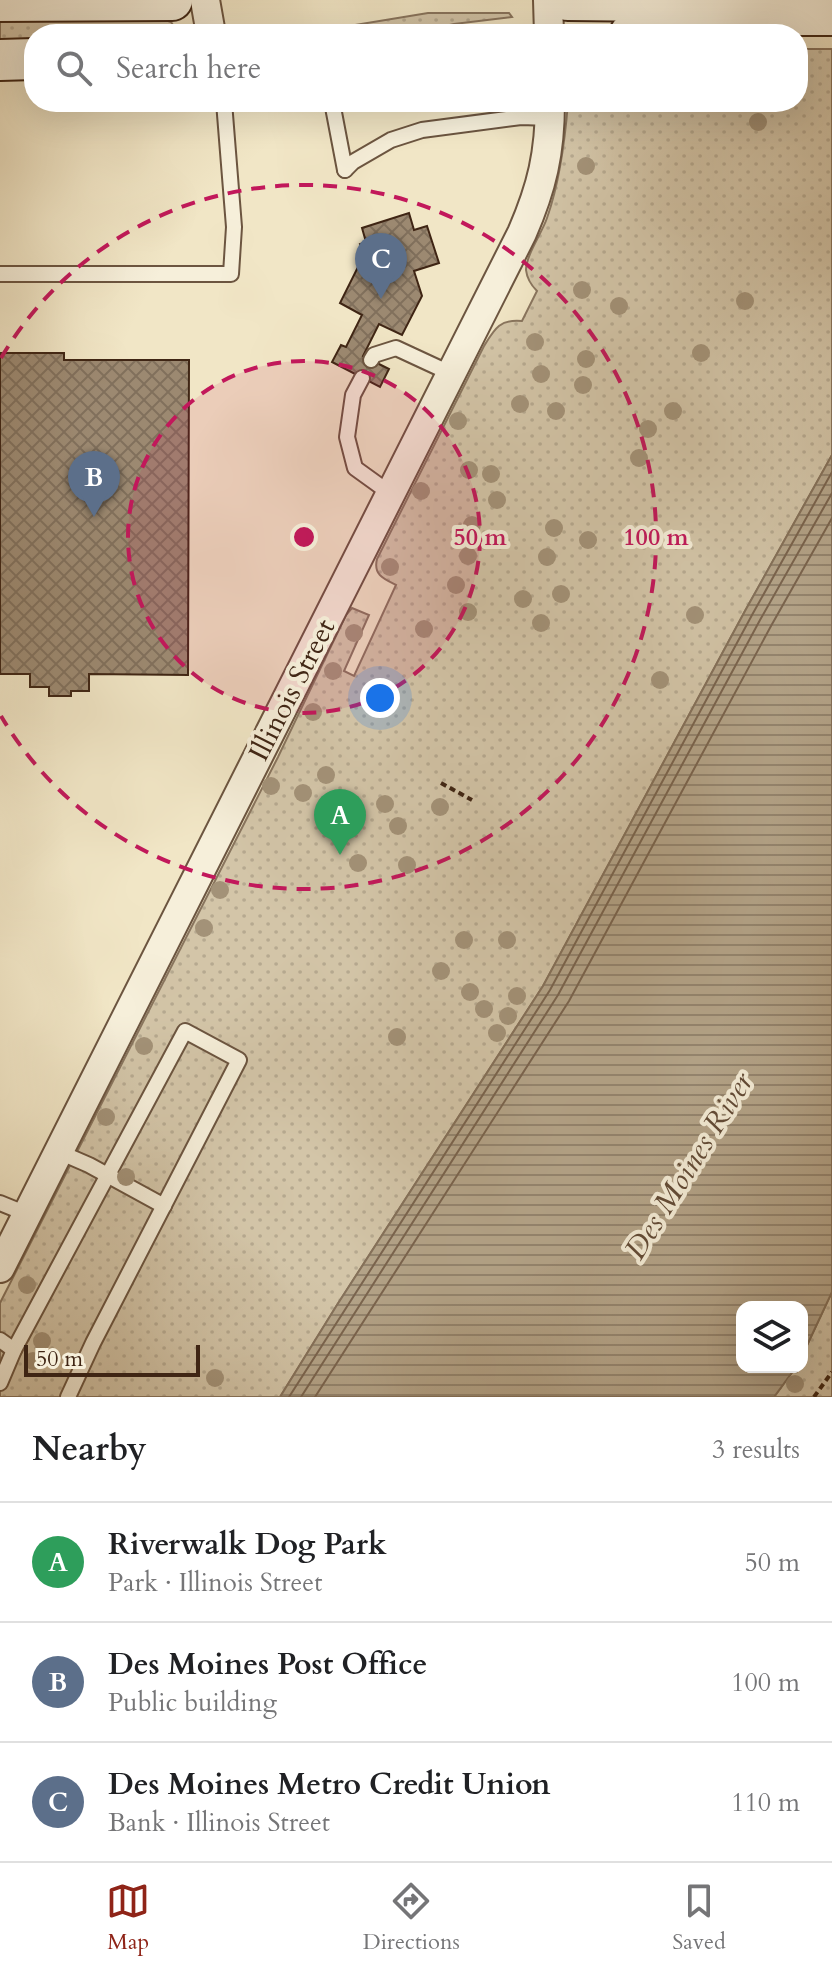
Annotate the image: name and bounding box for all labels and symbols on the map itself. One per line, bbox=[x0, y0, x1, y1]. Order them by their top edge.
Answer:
pin: C bbox=[355, 233, 407, 299]
pin: B bbox=[68, 451, 120, 517]
text: 50 m bbox=[453, 521, 507, 554]
text: 100 m bbox=[623, 521, 690, 554]
centre of rings bbox=[290, 523, 318, 551]
street label: Illinois Street bbox=[240, 612, 344, 768]
your location bbox=[360, 678, 400, 718]
pin: A bbox=[314, 789, 366, 855]
water label: Des Moines River bbox=[615, 1064, 763, 1267]
scale bar bbox=[24, 1341, 200, 1377]

